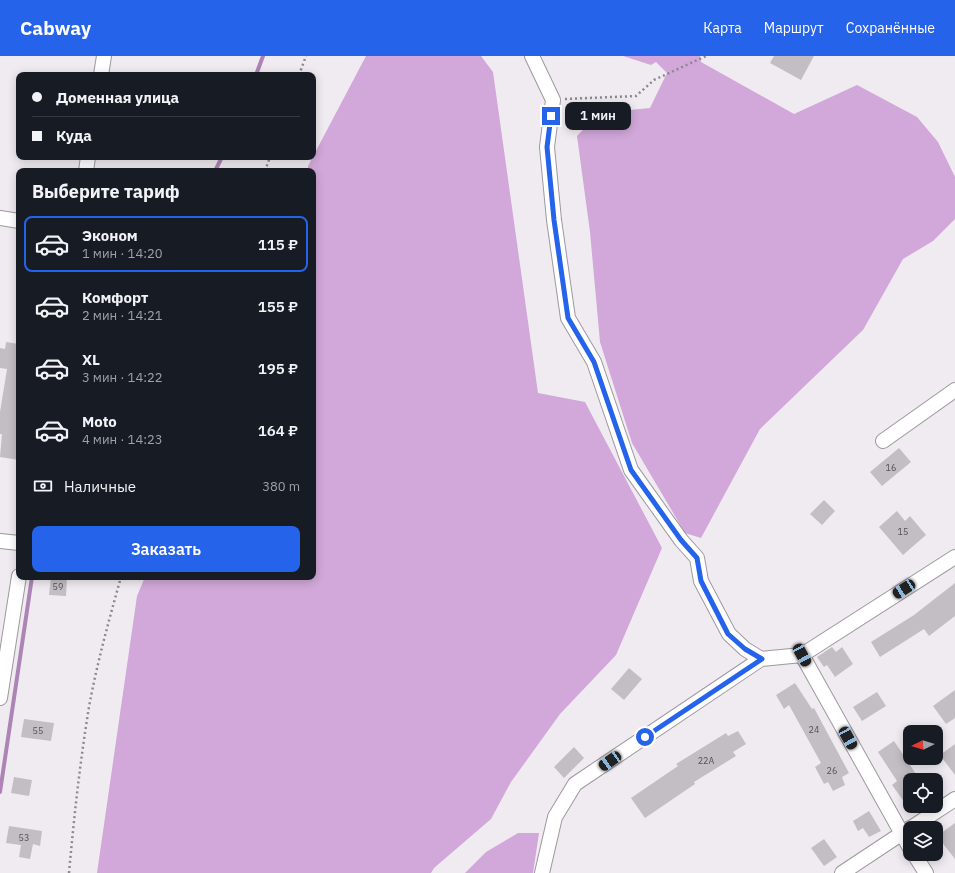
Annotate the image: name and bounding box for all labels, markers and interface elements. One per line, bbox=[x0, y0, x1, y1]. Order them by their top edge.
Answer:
text: Cabway bbox=[20, 16, 91, 40]
text: Карта bbox=[703, 19, 742, 37]
text: Маршрут bbox=[764, 19, 824, 37]
text: Сохранённые bbox=[846, 19, 935, 37]
text: Доменная улица bbox=[56, 88, 179, 107]
callout: 1 мин bbox=[565, 102, 631, 130]
route end bbox=[542, 107, 560, 125]
text: 1 мин bbox=[580, 107, 616, 124]
text: Куда bbox=[56, 126, 92, 145]
text: Выберите тариф bbox=[32, 180, 179, 203]
icon: car bbox=[34, 226, 70, 262]
text: Эконом bbox=[82, 226, 138, 245]
text: 115 ₽ bbox=[258, 235, 298, 254]
text: 1 мин · 14:20 bbox=[82, 245, 163, 262]
icon: car bbox=[34, 288, 70, 324]
text: Комфорт bbox=[82, 288, 148, 307]
text: 155 ₽ bbox=[258, 297, 298, 316]
text: 2 мин · 14:21 bbox=[82, 307, 163, 324]
icon: car bbox=[34, 350, 70, 386]
text: XL bbox=[82, 350, 100, 369]
text: 195 ₽ bbox=[258, 359, 298, 378]
text: 3 мин · 14:22 bbox=[82, 369, 163, 386]
icon: car bbox=[34, 412, 70, 448]
text: Moto bbox=[82, 412, 117, 431]
text: 164 ₽ bbox=[258, 421, 298, 440]
text: 4 мин · 14:23 bbox=[82, 431, 163, 448]
house number: 16 bbox=[886, 462, 896, 473]
icon: cash bbox=[32, 475, 54, 497]
text: Наличные bbox=[64, 477, 136, 496]
text: 380 m bbox=[262, 478, 300, 495]
button: Заказать bbox=[32, 526, 300, 572]
house number: 15 bbox=[898, 526, 908, 537]
car bbox=[891, 577, 917, 601]
house number: 59 bbox=[53, 581, 63, 592]
car bbox=[791, 642, 813, 668]
house number: 24 bbox=[809, 724, 819, 735]
house number: 55 bbox=[33, 725, 43, 736]
car bbox=[837, 725, 859, 751]
north arrow bbox=[903, 725, 943, 765]
map controls bbox=[903, 725, 943, 861]
route start bbox=[636, 728, 654, 746]
car bbox=[597, 749, 623, 773]
house number: 22А bbox=[698, 755, 715, 766]
house number: 26 bbox=[827, 765, 837, 776]
button: locate bbox=[903, 773, 943, 813]
button: layers bbox=[903, 821, 943, 861]
house number: 53 bbox=[19, 832, 29, 843]

